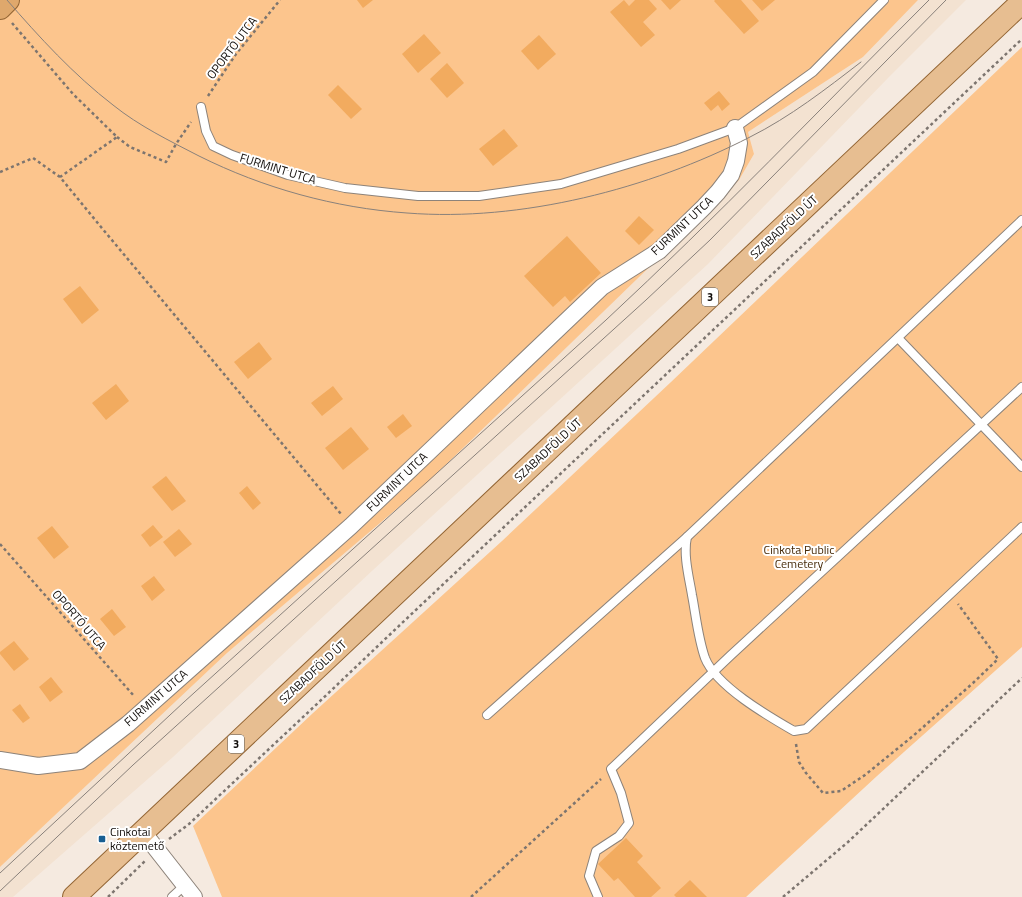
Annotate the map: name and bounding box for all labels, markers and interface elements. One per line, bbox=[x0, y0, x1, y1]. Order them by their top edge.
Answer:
street label: OPORTÓ UTCA bbox=[202, 12, 262, 83]
street label: FURMINT UTCA bbox=[238, 148, 319, 189]
street label: SZABADFÖLD ÚT bbox=[746, 190, 822, 263]
street label: FURMINT UTCA bbox=[646, 192, 717, 260]
road number: 3 bbox=[702, 288, 718, 306]
street label: SZABADFÖLD ÚT bbox=[510, 413, 586, 486]
street label: FURMINT UTCA bbox=[362, 447, 432, 516]
park label: Cinkota Public Cemetery bbox=[764, 540, 834, 573]
street label: OPORTÓ UTCA bbox=[48, 585, 111, 654]
street label: SZABADFÖLD ÚT bbox=[275, 635, 351, 708]
street label: FURMINT UTCA bbox=[120, 665, 192, 731]
road number: 3 bbox=[228, 735, 244, 753]
place label: Cinkotai köztemető bbox=[110, 822, 164, 855]
marker: Cinkotai köztemető bbox=[97, 834, 107, 844]

